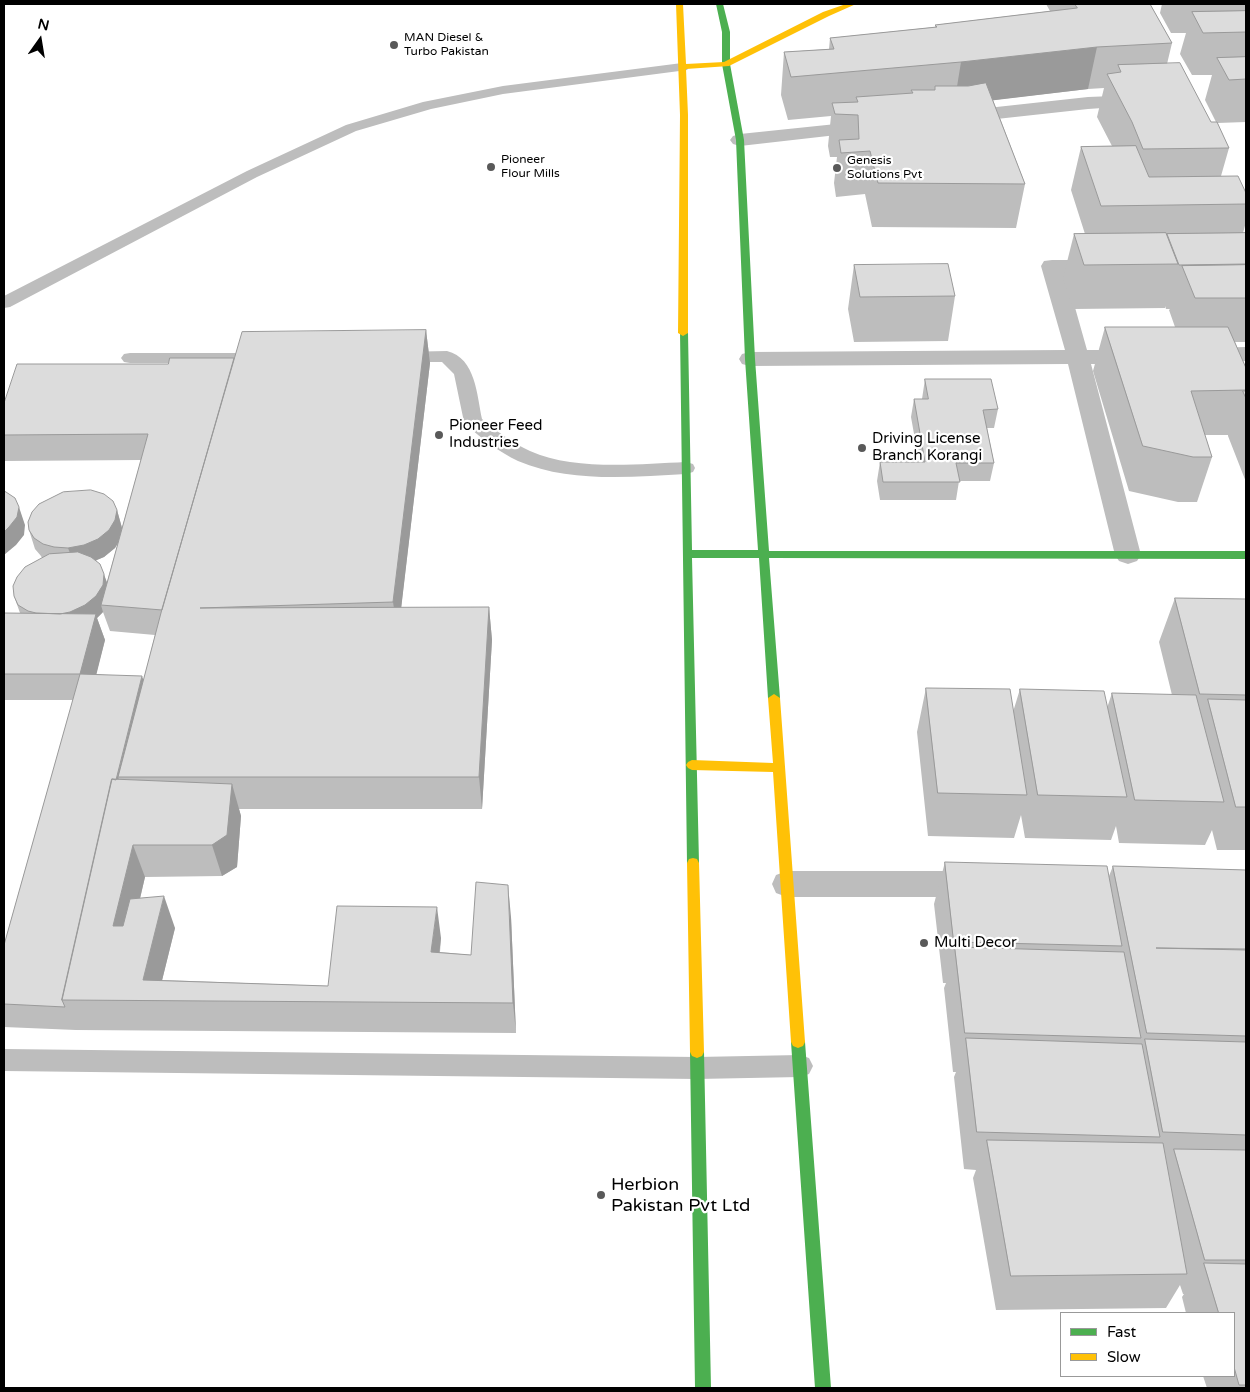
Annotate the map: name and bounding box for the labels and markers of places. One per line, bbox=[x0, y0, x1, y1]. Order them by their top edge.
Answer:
place label: MAN Diesel & Turbo Pakistan bbox=[404, 31, 489, 59]
marker: MAN Diesel & Turbo Pakistan bbox=[388, 39, 400, 51]
place label: Pioneer Flour Mills bbox=[501, 153, 560, 181]
place label: Genesis Solutions Pvt bbox=[847, 154, 922, 182]
marker: Pioneer Flour Mills bbox=[485, 161, 497, 173]
marker: Genesis Solutions Pvt bbox=[831, 162, 843, 174]
place label: Pioneer Feed Industries bbox=[449, 417, 543, 452]
marker: Pioneer Feed Industries bbox=[433, 429, 445, 441]
place label: Driving License Branch Korangi bbox=[872, 430, 982, 465]
marker: Driving License Branch Korangi bbox=[856, 442, 868, 454]
place label: Multi Decor bbox=[934, 934, 1017, 952]
marker: Multi Decor bbox=[918, 937, 930, 949]
place label: Herbion Pakistan Pvt Ltd bbox=[611, 1174, 750, 1216]
marker: Herbion Pakistan Pvt Ltd bbox=[595, 1189, 607, 1201]

